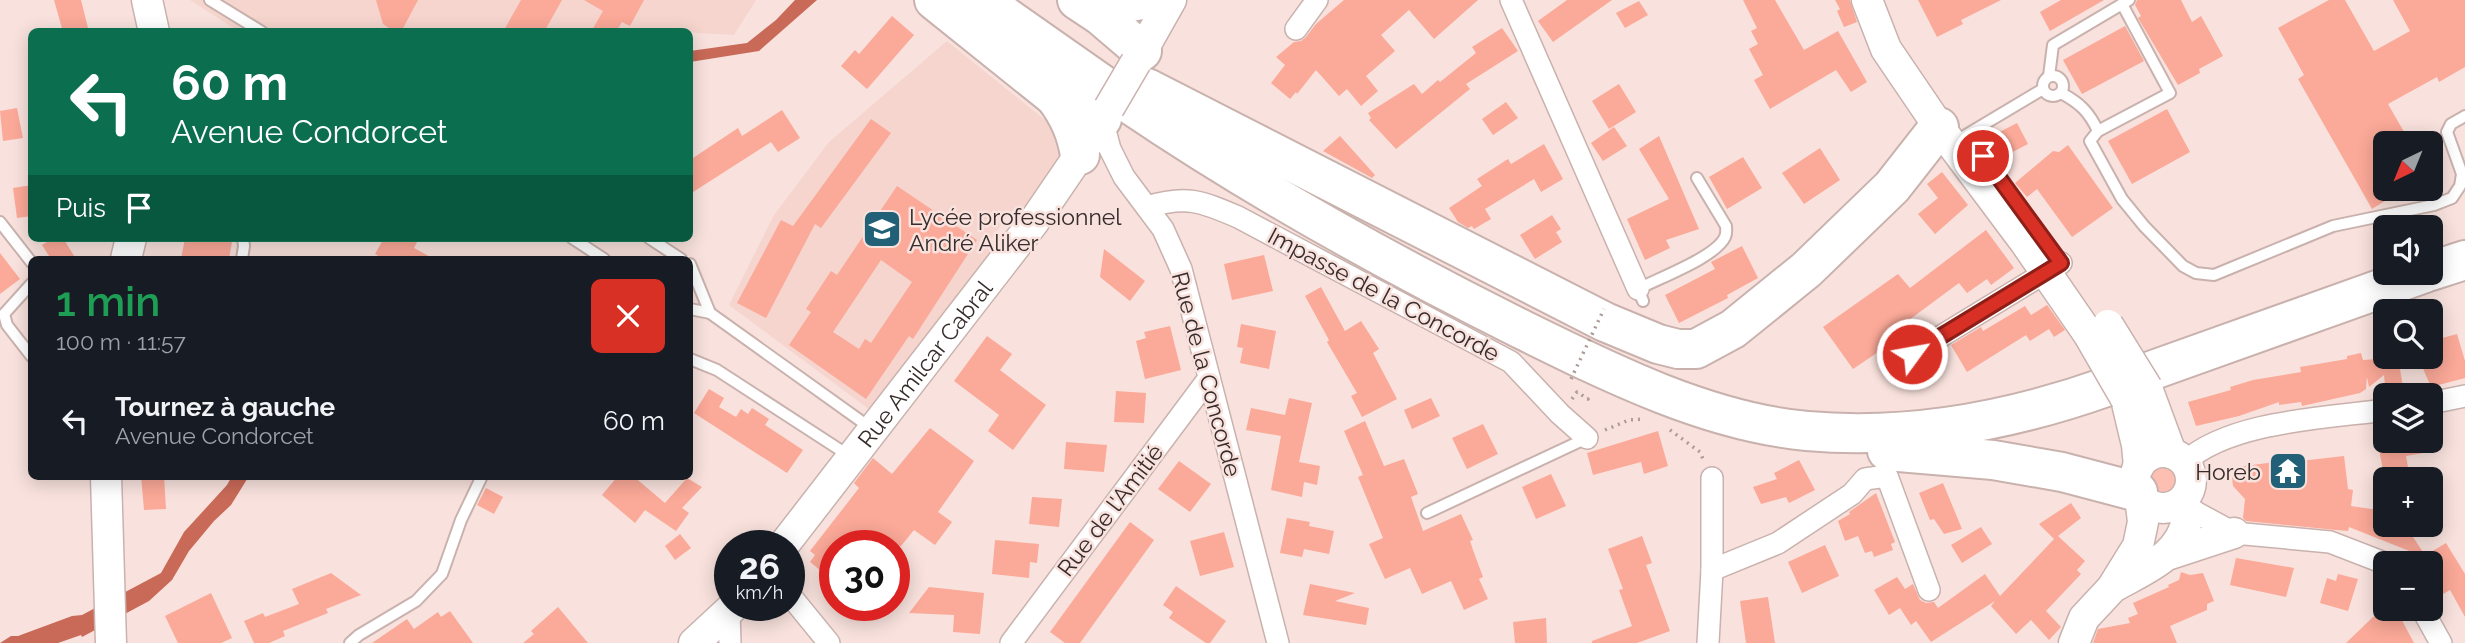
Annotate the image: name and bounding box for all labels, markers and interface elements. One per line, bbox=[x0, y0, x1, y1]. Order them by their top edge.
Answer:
text: 60 m bbox=[171, 54, 288, 111]
icon: left bbox=[56, 56, 147, 147]
text: Avenue Condorcet bbox=[171, 113, 448, 150]
pin bbox=[1953, 126, 2013, 186]
north arrow bbox=[2373, 131, 2443, 201]
map controls bbox=[2373, 131, 2443, 621]
icon: arrive bbox=[1964, 137, 2002, 175]
icon: arrive bbox=[120, 189, 158, 227]
text: Puis bbox=[56, 193, 106, 223]
place label: Lycée professionnel André Aliker bbox=[909, 203, 1122, 256]
school or university icon: Lycée professionnel André Aliker bbox=[861, 208, 903, 250]
button: sound bbox=[2373, 215, 2443, 285]
street label: Impasse de la Concorde bbox=[1264, 221, 1504, 367]
street label: Rue de la Concorde bbox=[1167, 269, 1247, 479]
street label: Rue Amilcar Cabral bbox=[852, 274, 998, 452]
text: 1 min bbox=[56, 277, 160, 326]
button: close bbox=[591, 279, 665, 353]
button: search bbox=[2373, 299, 2443, 369]
position arrow bbox=[1875, 317, 1949, 391]
text: 100 m · 11:57 bbox=[56, 328, 186, 355]
button: layers bbox=[2373, 383, 2443, 453]
text: Tournez à gauche bbox=[115, 392, 335, 422]
icon: left bbox=[56, 402, 94, 440]
text: 60 m bbox=[603, 406, 665, 436]
text: Avenue Condorcet bbox=[115, 422, 314, 449]
street label: Rue de l'Amitié bbox=[1052, 439, 1168, 581]
temple icon: Horeb bbox=[2267, 450, 2309, 492]
place label: Horeb bbox=[2195, 458, 2261, 485]
button: + bbox=[2373, 467, 2443, 537]
speed limit sign: 30 bbox=[819, 530, 910, 621]
text: 26 bbox=[739, 546, 780, 587]
button: − bbox=[2373, 551, 2443, 621]
text: km/h bbox=[736, 582, 783, 603]

